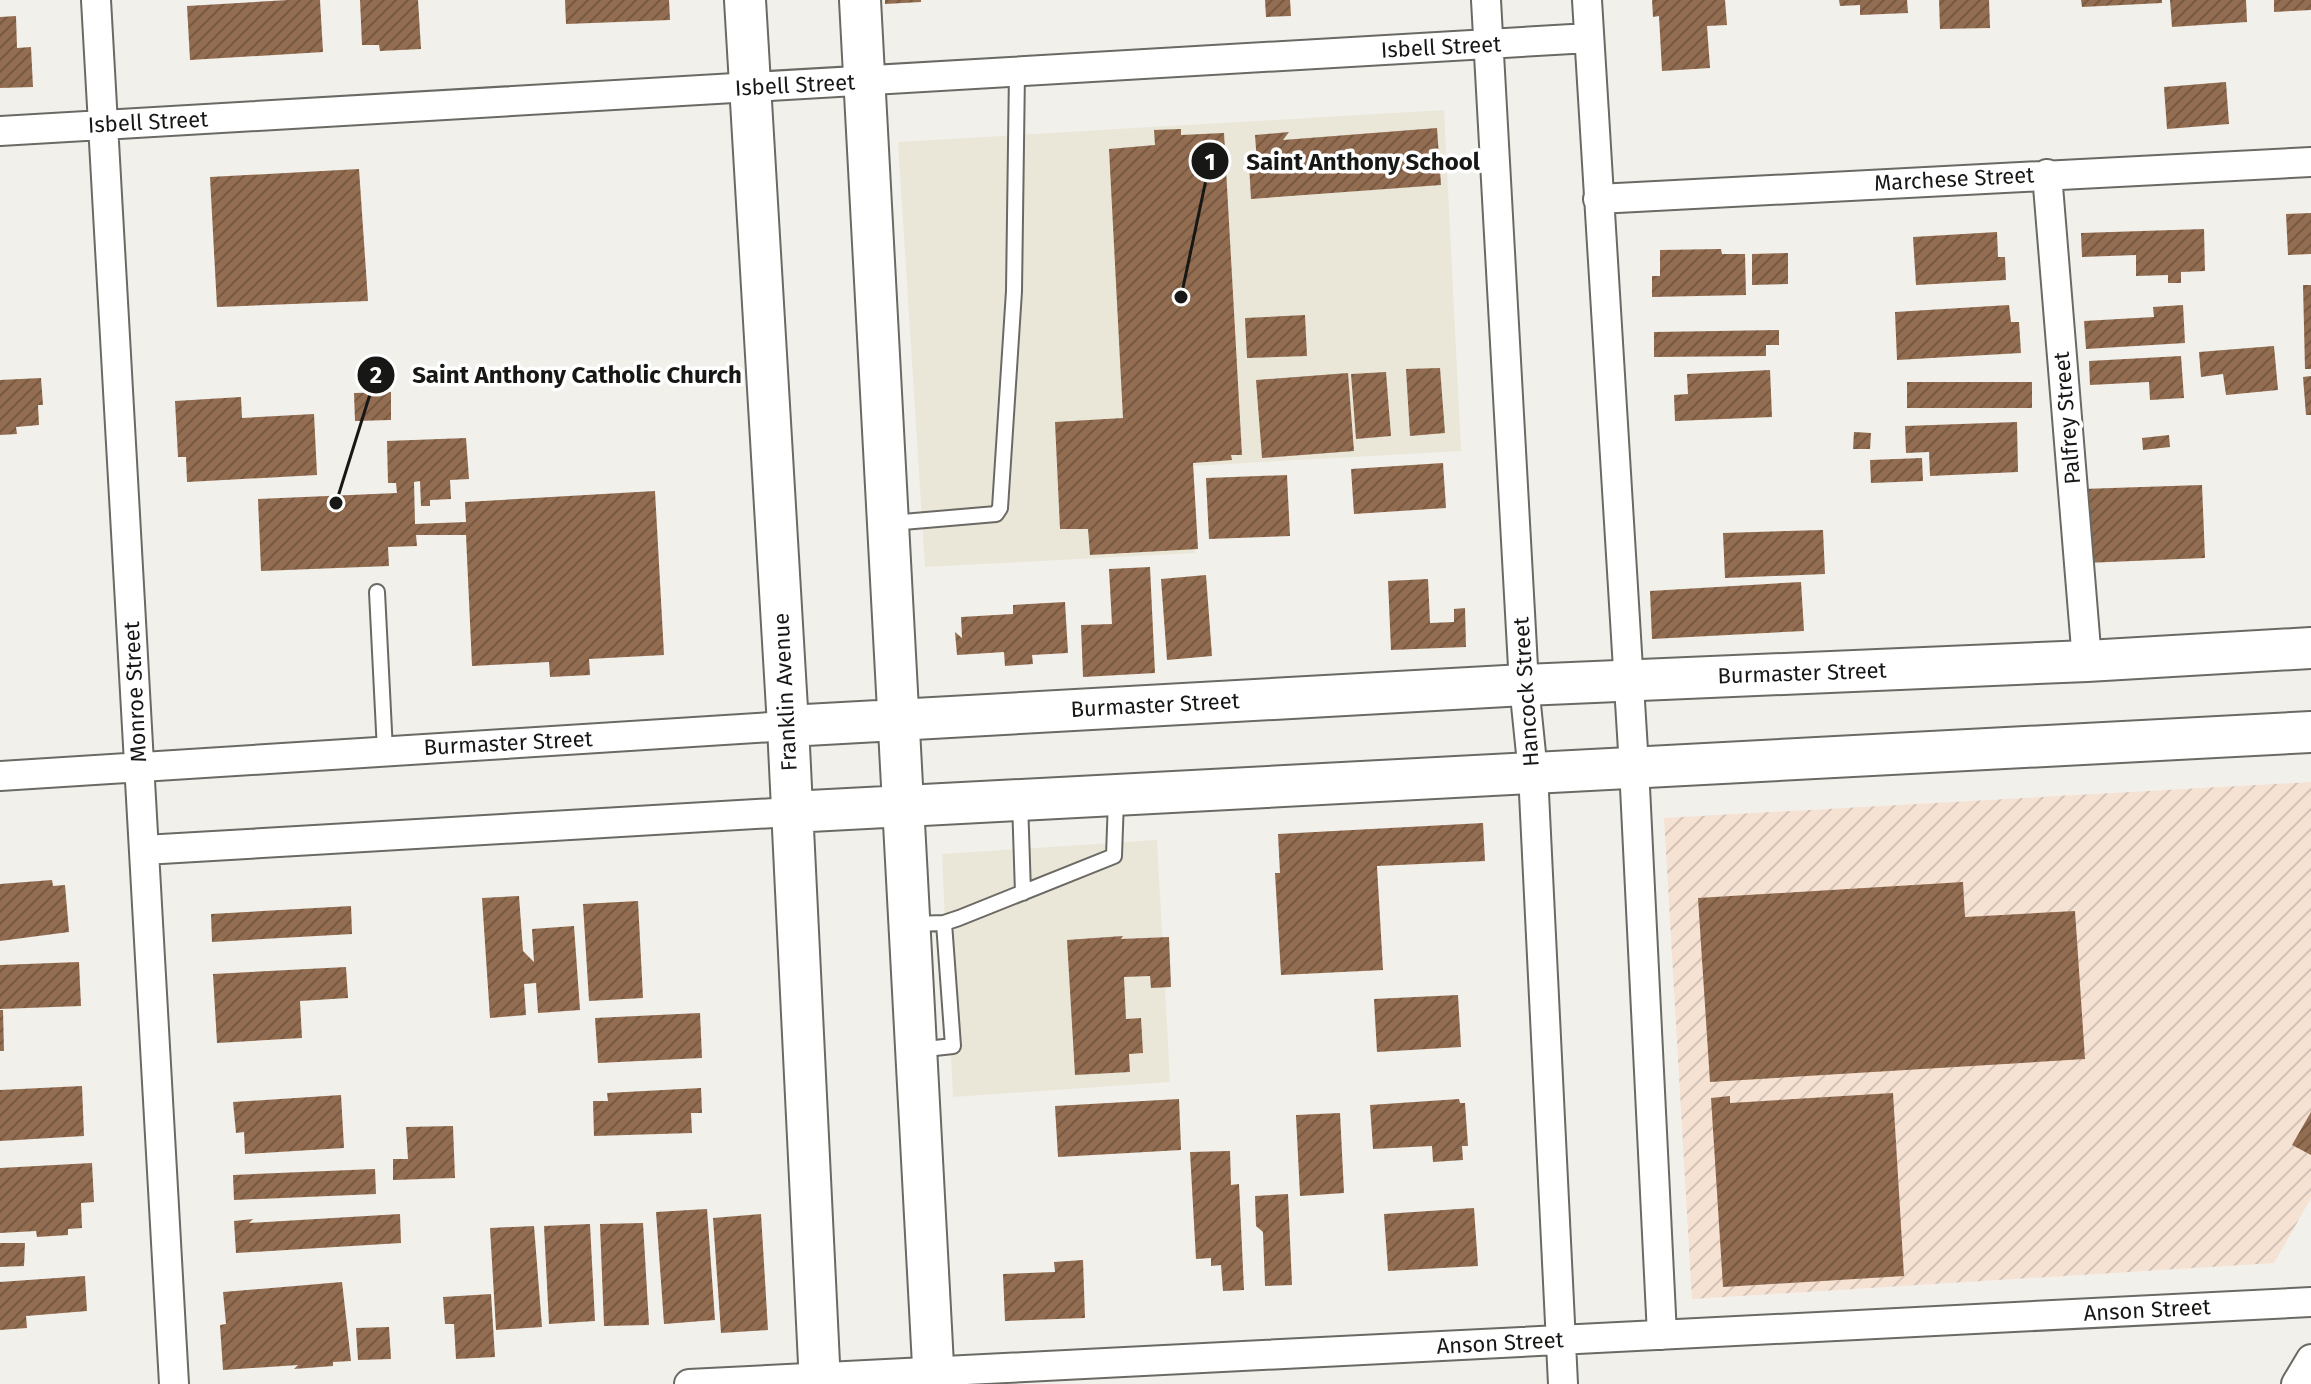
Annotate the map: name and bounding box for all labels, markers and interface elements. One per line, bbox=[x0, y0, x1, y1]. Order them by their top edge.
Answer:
street label: Isbell Street bbox=[1380, 30, 1502, 64]
street label: Isbell Street bbox=[734, 68, 856, 102]
street label: Isbell Street bbox=[87, 105, 209, 139]
callout: Saint Anthony School bbox=[1190, 137, 1495, 185]
text: 1 bbox=[1204, 148, 1216, 176]
text: Saint Anthony School bbox=[1246, 148, 1481, 176]
street label: Marchese Street bbox=[1873, 161, 2035, 197]
street label: Palfrey Street bbox=[2048, 350, 2086, 486]
callout: Saint Anthony Catholic Church bbox=[356, 351, 758, 399]
text: 2 bbox=[370, 361, 382, 389]
text: Saint Anthony Catholic Church bbox=[412, 361, 742, 389]
street label: Franklin Avenue bbox=[767, 612, 803, 772]
street label: Hancock Street bbox=[1507, 616, 1545, 768]
street label: Monroe Street bbox=[118, 621, 152, 763]
street label: Burmaster Street bbox=[1717, 657, 1887, 689]
street label: Burmaster Street bbox=[1070, 687, 1240, 723]
street label: Burmaster Street bbox=[423, 725, 593, 761]
street label: Anson Street bbox=[2083, 1293, 2211, 1327]
street label: Anson Street bbox=[1436, 1326, 1564, 1360]

